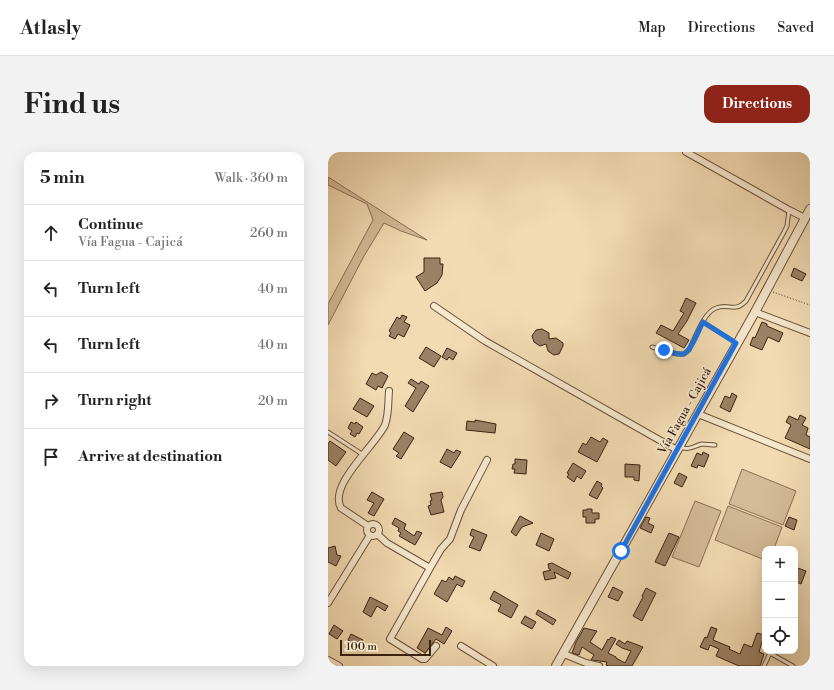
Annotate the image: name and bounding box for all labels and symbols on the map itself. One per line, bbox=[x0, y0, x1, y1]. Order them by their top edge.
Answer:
route end bbox=[655, 341, 673, 359]
street label: Vía Fagua - Cajicá bbox=[655, 364, 715, 458]
route start bbox=[612, 542, 630, 560]
scale bar bbox=[340, 638, 431, 657]

